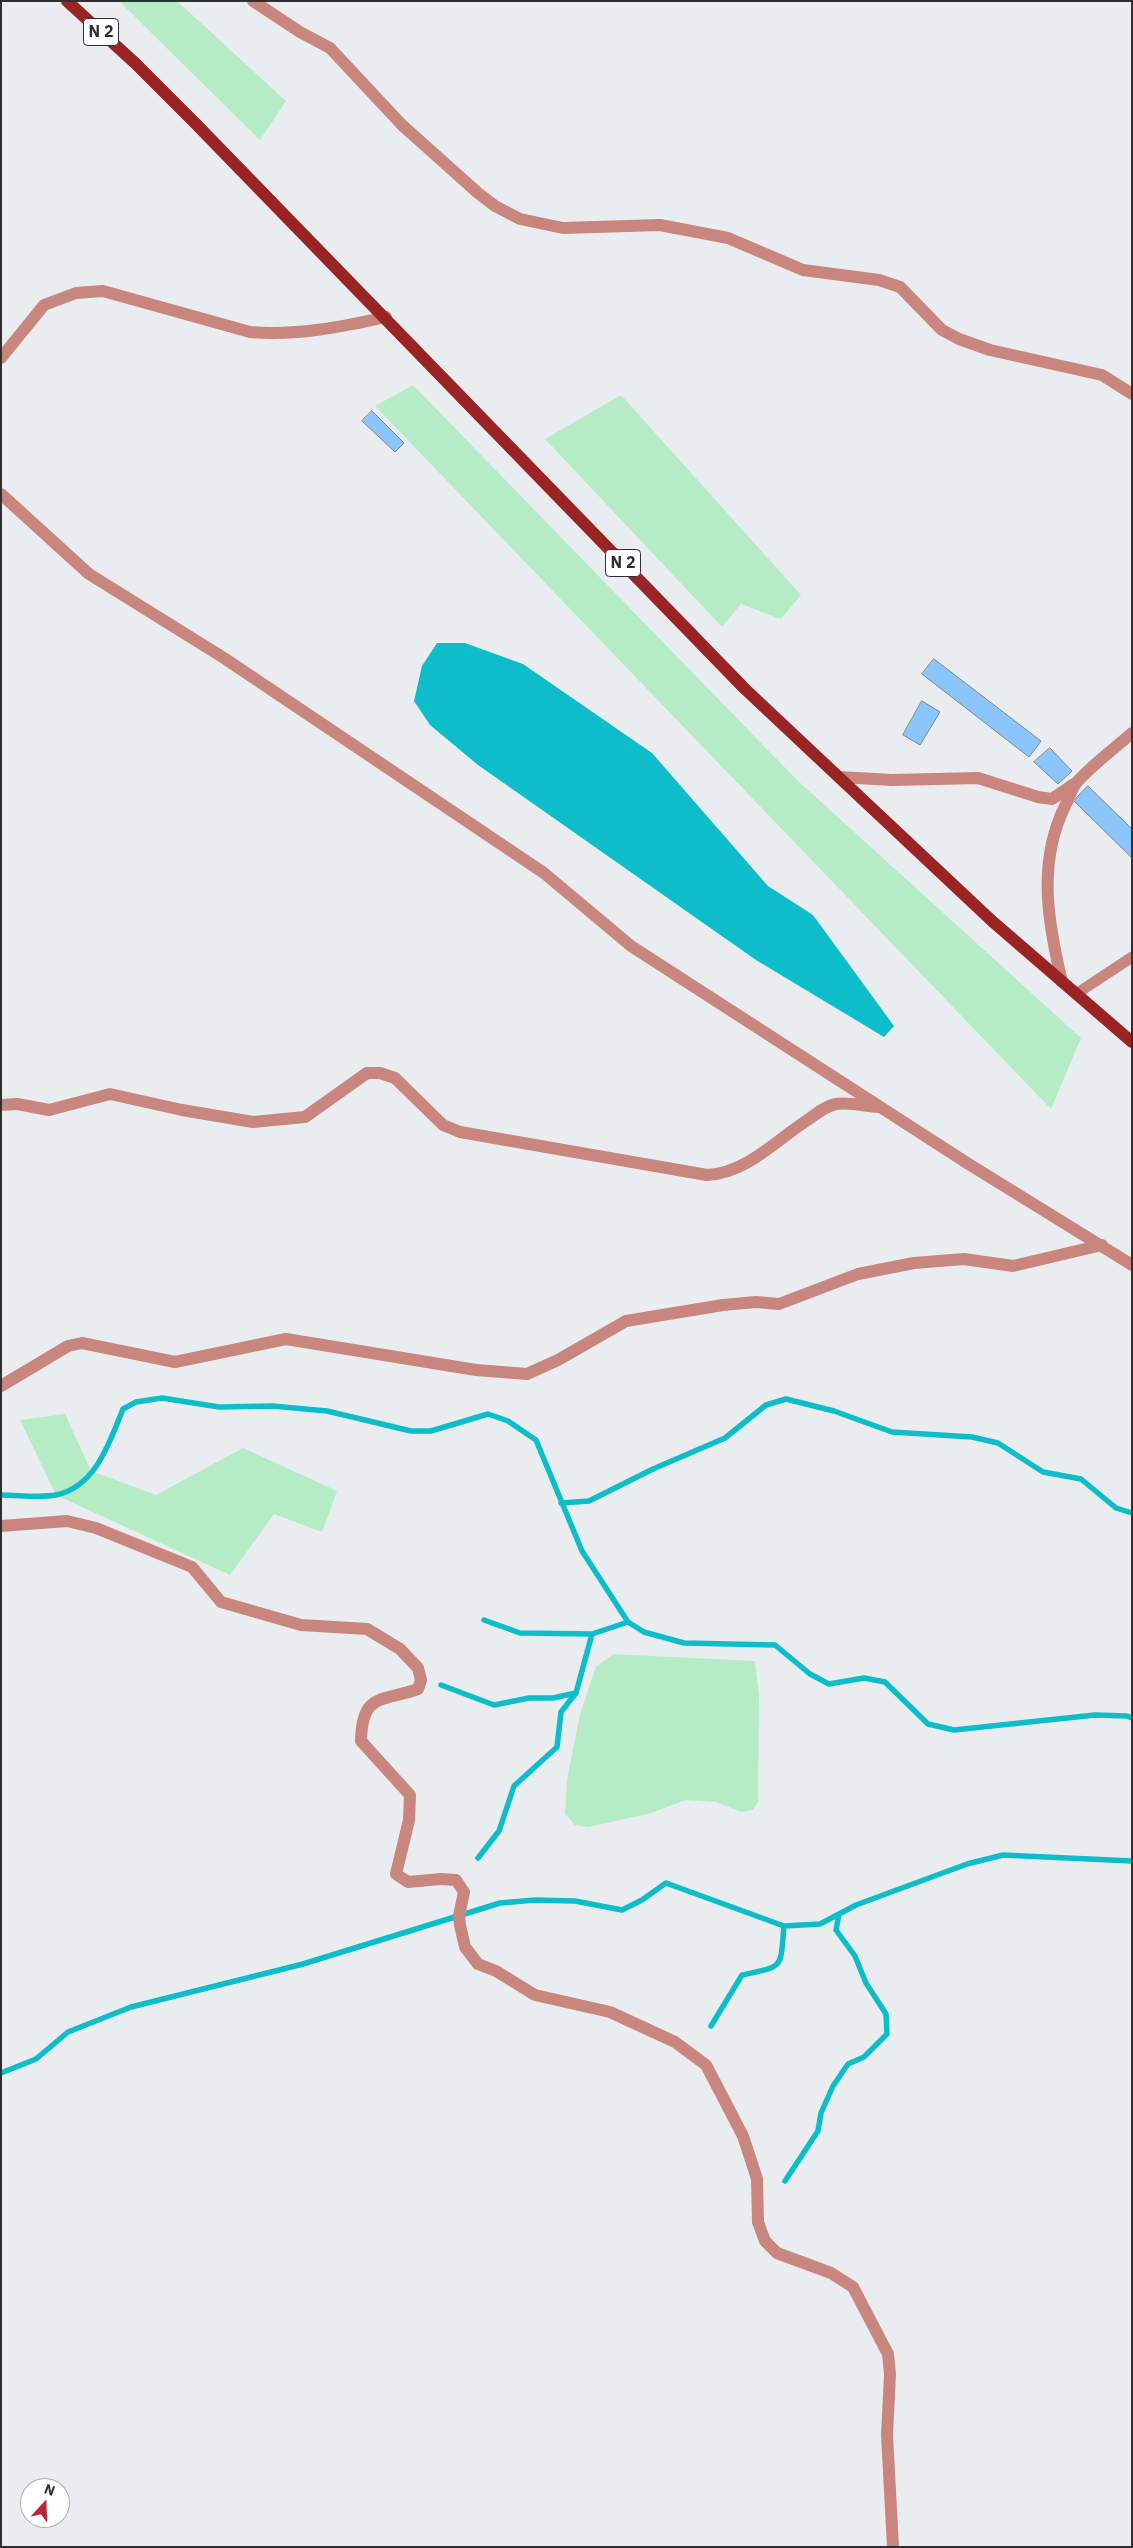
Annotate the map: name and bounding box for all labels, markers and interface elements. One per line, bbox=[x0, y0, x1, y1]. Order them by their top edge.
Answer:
road number: N 2 bbox=[84, 18, 118, 46]
road number: N 2 bbox=[606, 550, 640, 576]
north arrow bbox=[20, 2478, 70, 2528]
text: N bbox=[42, 2480, 58, 2500]

